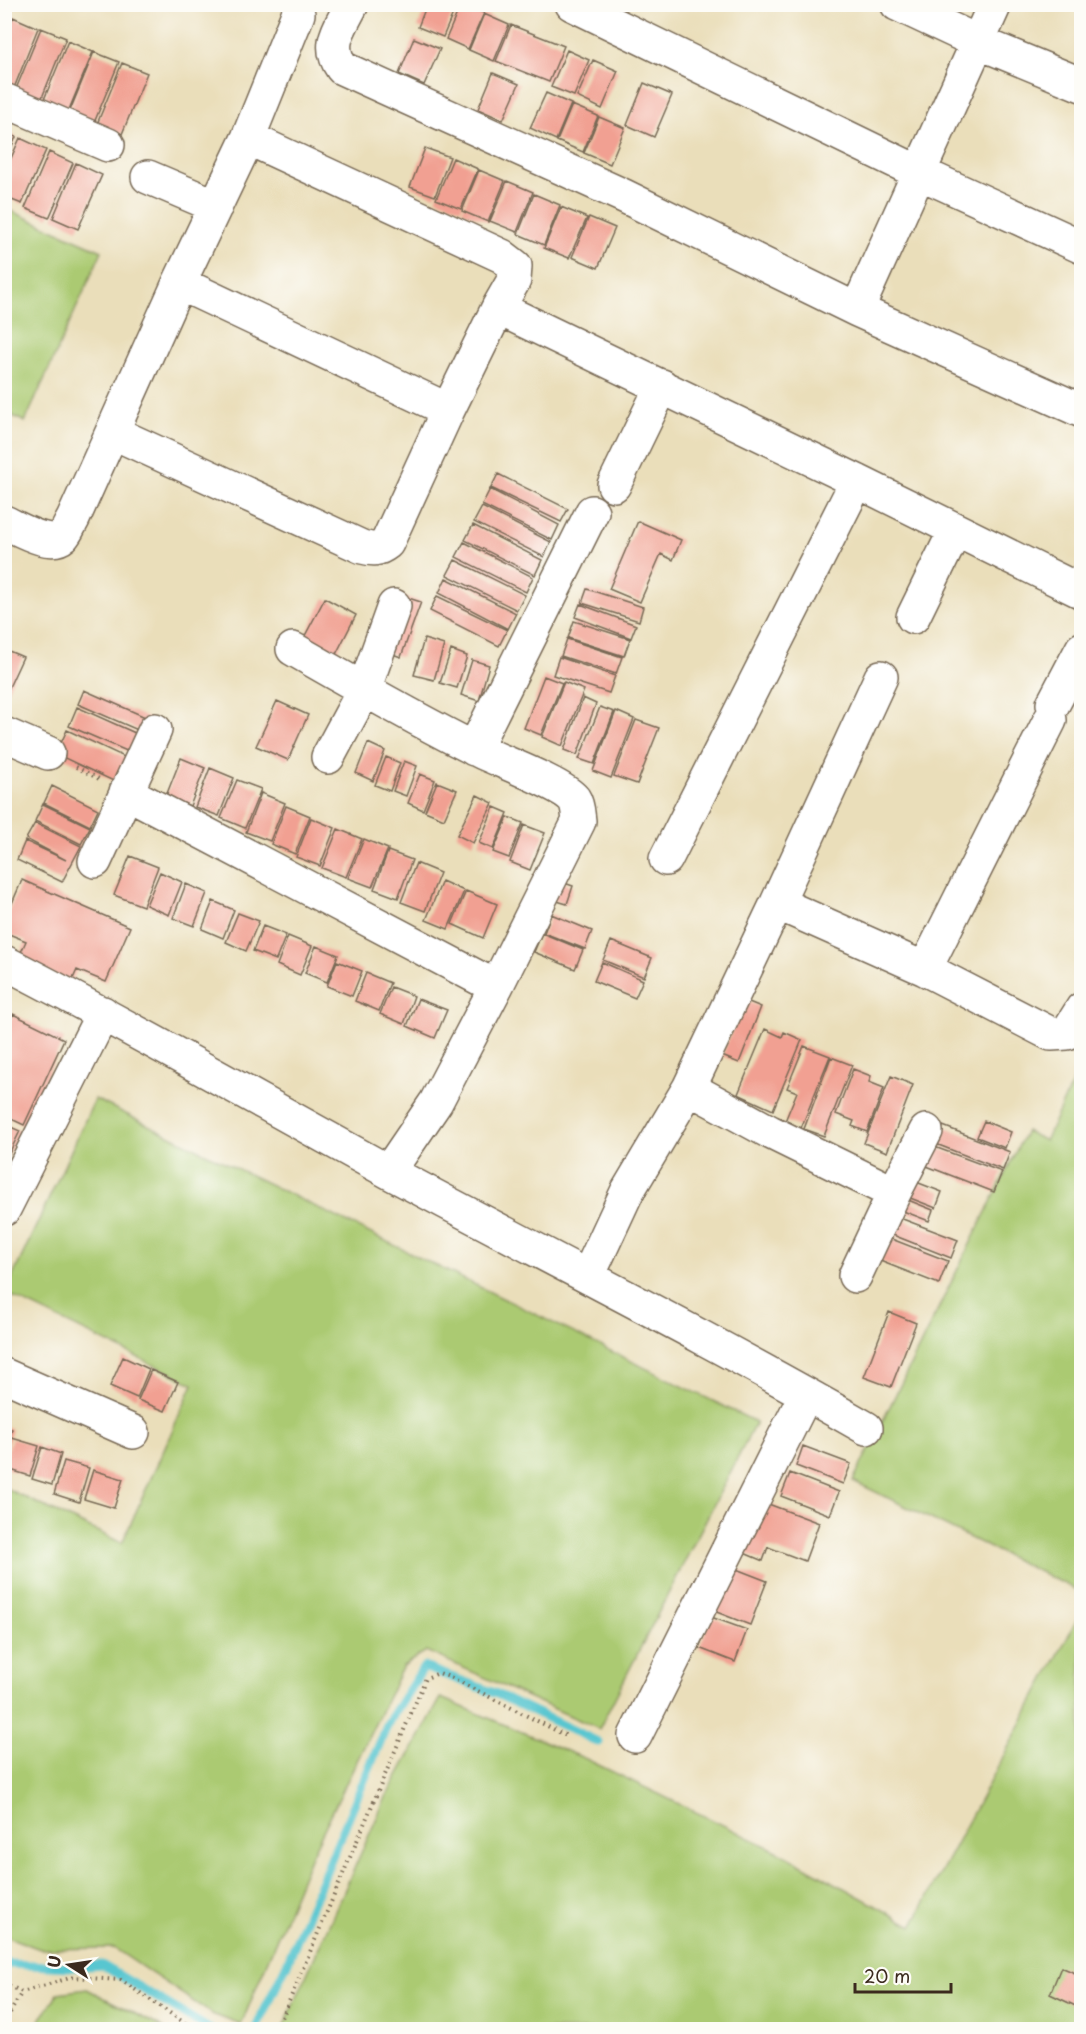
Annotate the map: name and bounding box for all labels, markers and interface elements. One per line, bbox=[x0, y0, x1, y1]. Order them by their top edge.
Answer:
north arrow bbox=[39, 1935, 99, 1995]
text: U bbox=[40, 1953, 66, 1970]
scale bar bbox=[855, 1956, 951, 1994]
text: 20 m bbox=[864, 1962, 910, 1989]

